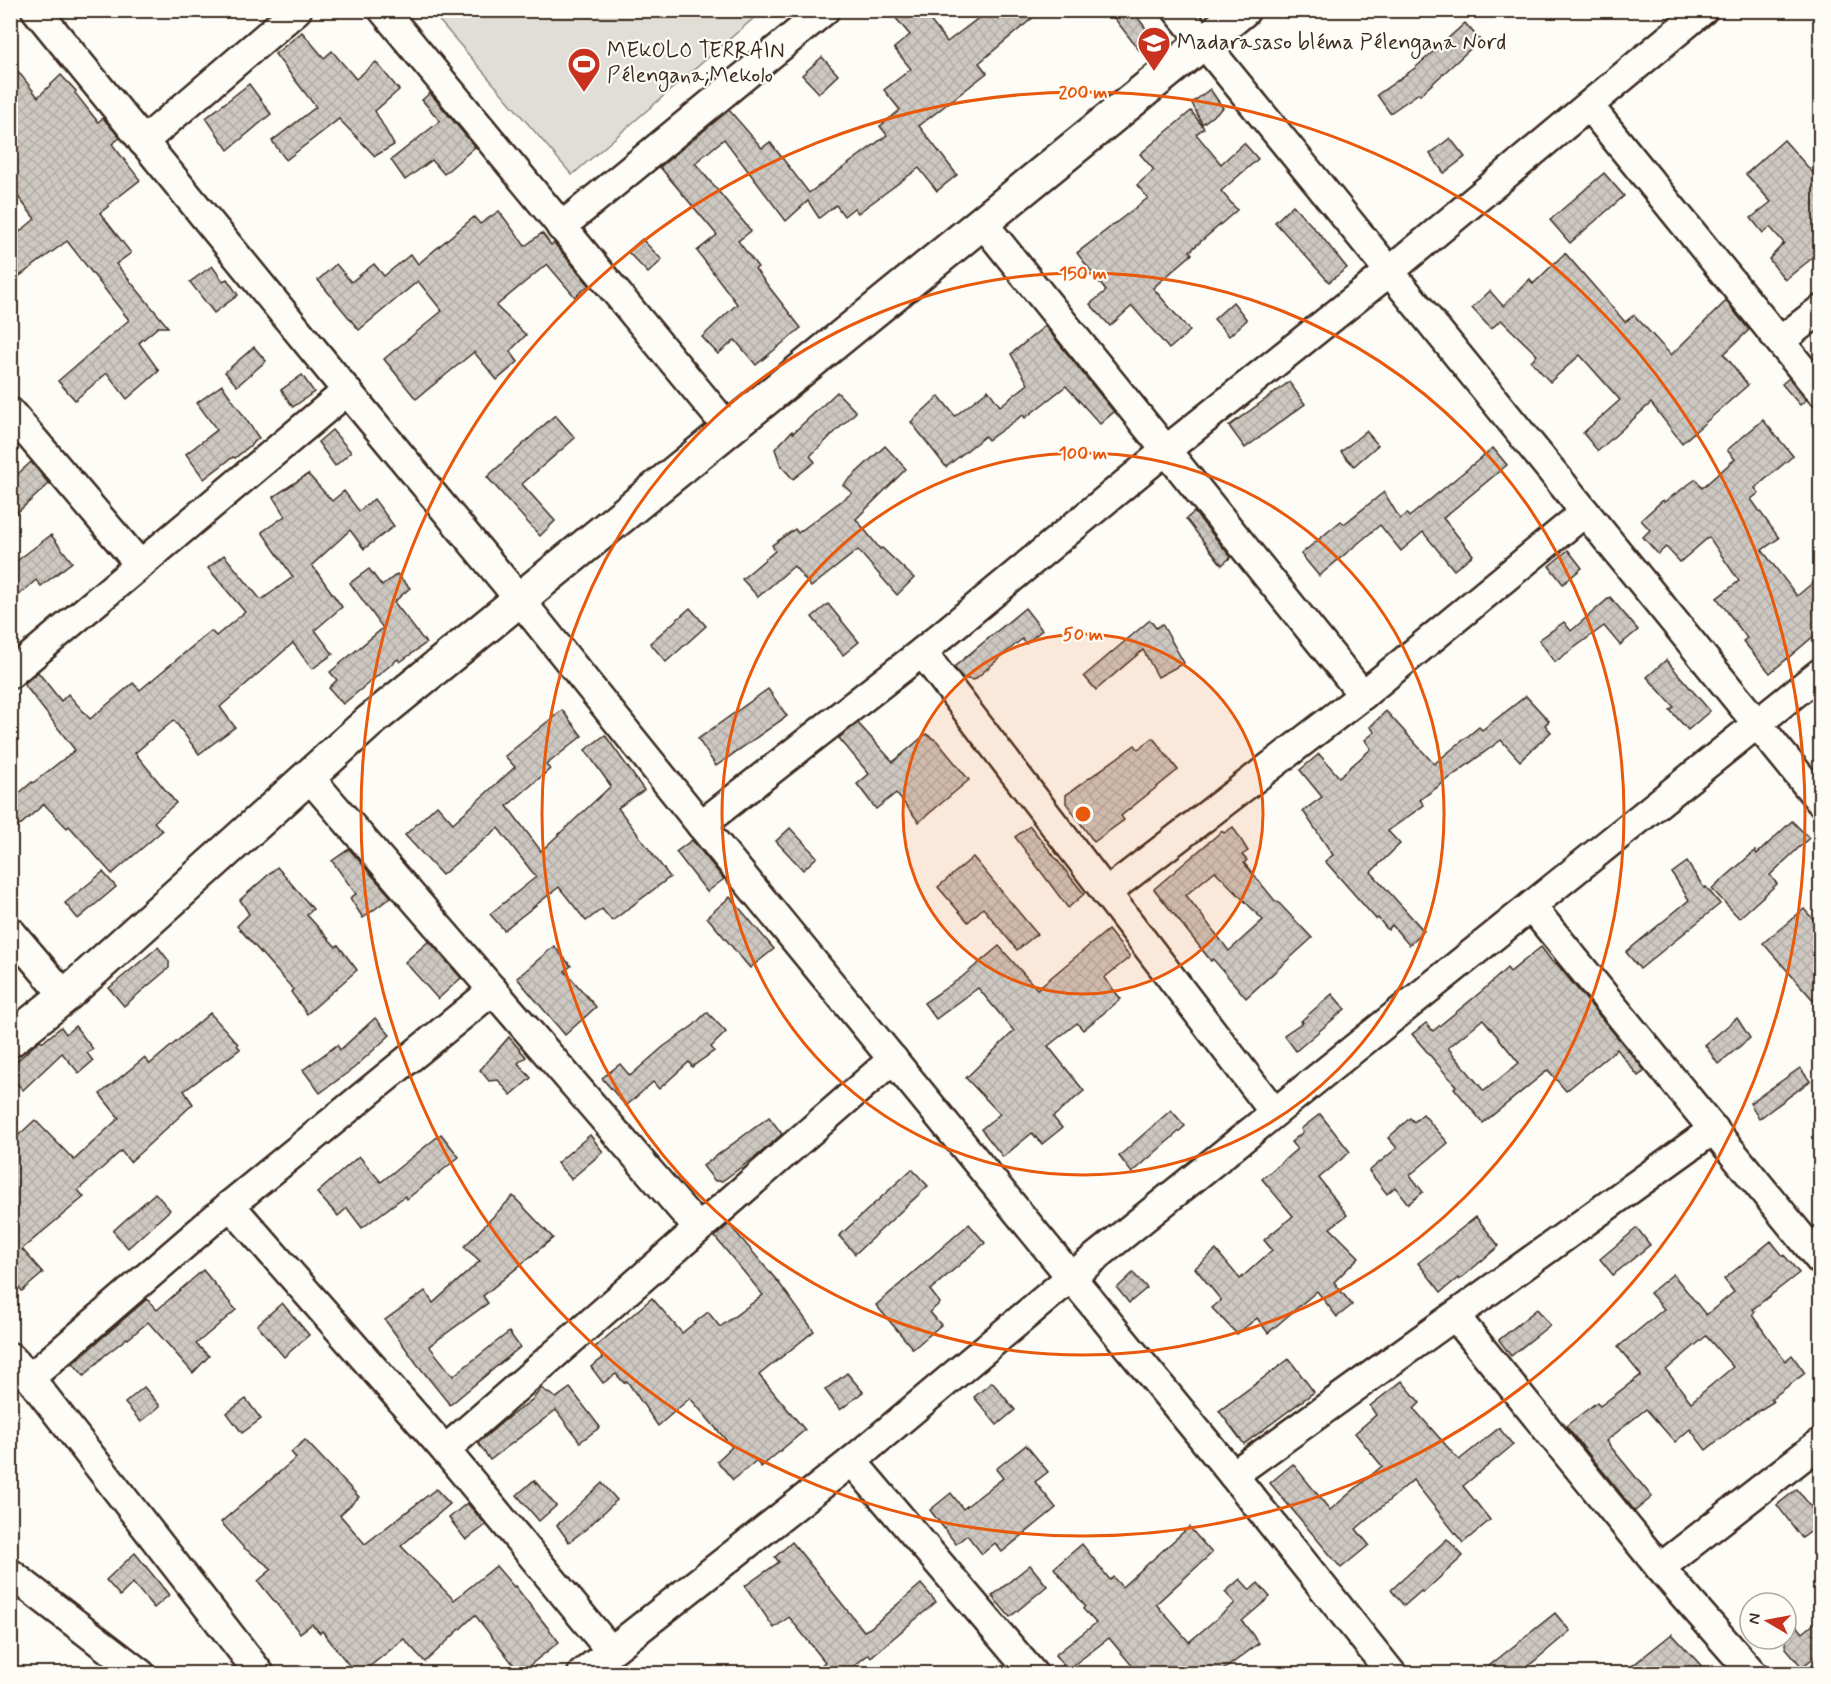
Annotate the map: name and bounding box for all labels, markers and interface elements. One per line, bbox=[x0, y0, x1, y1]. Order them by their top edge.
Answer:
school or university icon: Madarasaso bléma Pélengana Nord bbox=[1136, 25, 1172, 72]
place label: Madarasaso bléma Pélengana Nord bbox=[1177, 29, 1506, 60]
place label: MEkOLO TERRAIN Pélengana;Mekolo bbox=[607, 37, 785, 93]
sports icon: MEkOLO TERRAIN Pélengana;Mekolo bbox=[566, 46, 602, 93]
text: 200 m bbox=[1058, 81, 1108, 105]
text: 150 m bbox=[1059, 262, 1107, 286]
text: 100 m bbox=[1059, 442, 1107, 466]
text: 50 m bbox=[1063, 623, 1103, 647]
centre of rings bbox=[1073, 804, 1093, 824]
north arrow bbox=[1738, 1591, 1798, 1651]
text: N bbox=[1743, 1612, 1766, 1626]

